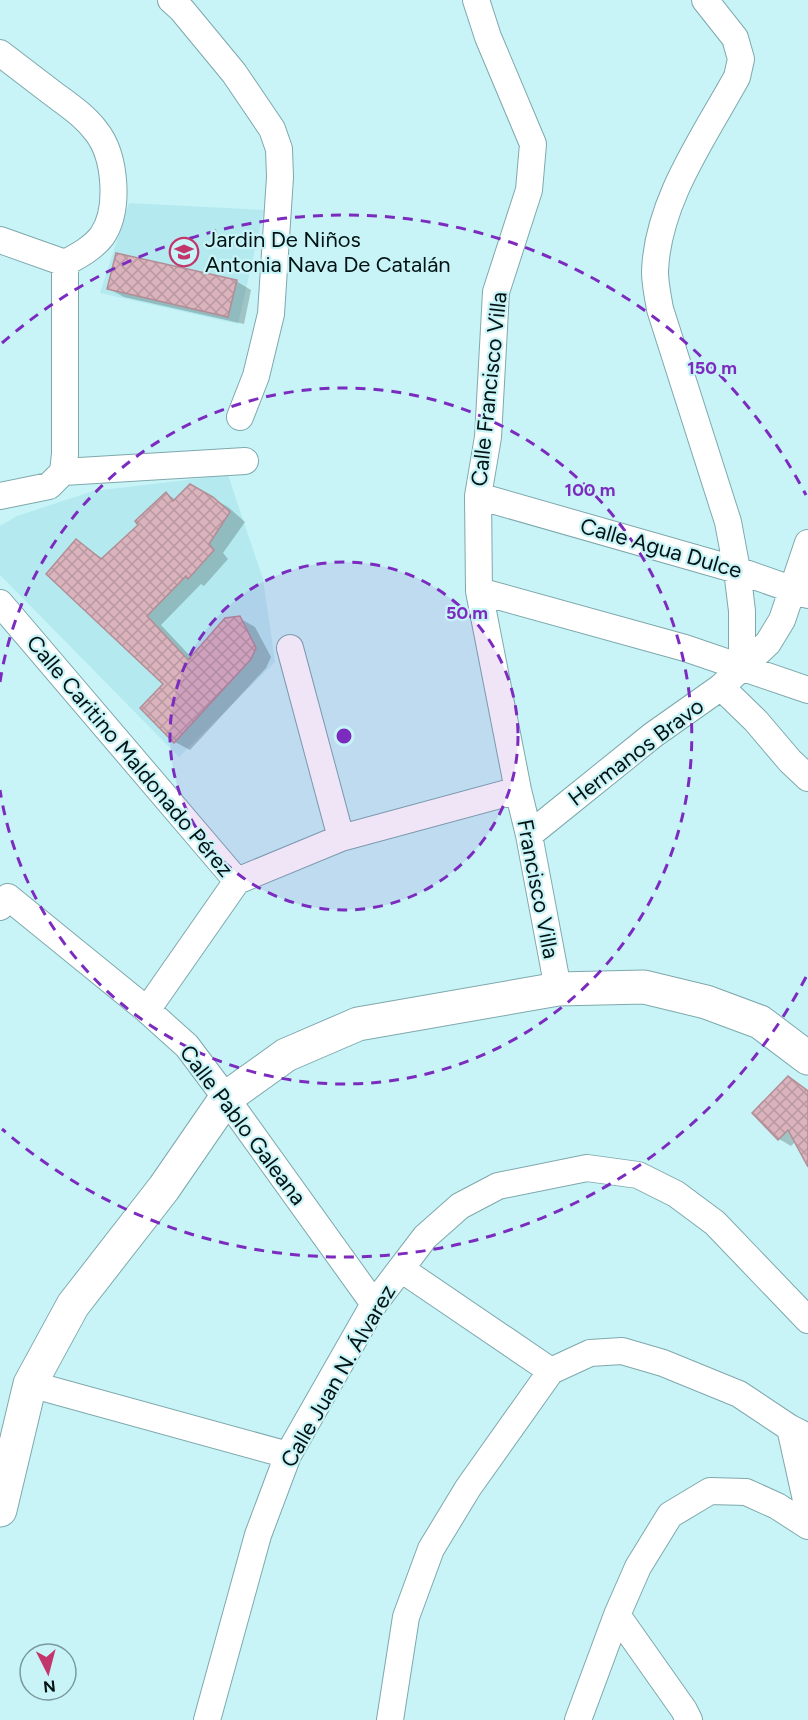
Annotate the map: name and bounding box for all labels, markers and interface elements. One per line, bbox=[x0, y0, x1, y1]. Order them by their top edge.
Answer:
place label: Jardin De Niños Antonia Nava De Catalán bbox=[205, 226, 451, 278]
school or university icon: Jardin De Niños Antonia Nava De Catalán bbox=[168, 236, 200, 268]
street label: Calle Francisco Villa bbox=[465, 290, 513, 488]
text: 150 m bbox=[687, 357, 737, 379]
text: 100 m bbox=[565, 479, 615, 501]
street label: Calle Agua Dulce bbox=[577, 512, 745, 584]
text: 50 m bbox=[446, 602, 488, 624]
street label: Calle Caritino Maldonado Pérez bbox=[21, 630, 239, 882]
street label: Hermanos Bravo bbox=[563, 692, 709, 812]
centre of rings bbox=[334, 726, 354, 746]
street label: Francisco Villa bbox=[511, 817, 565, 961]
street label: Calle Pablo Galeana bbox=[174, 1040, 312, 1210]
street label: Calle Juan N. Álvarez bbox=[275, 1280, 401, 1472]
north arrow bbox=[18, 1642, 78, 1702]
text: N bbox=[42, 1676, 57, 1697]

